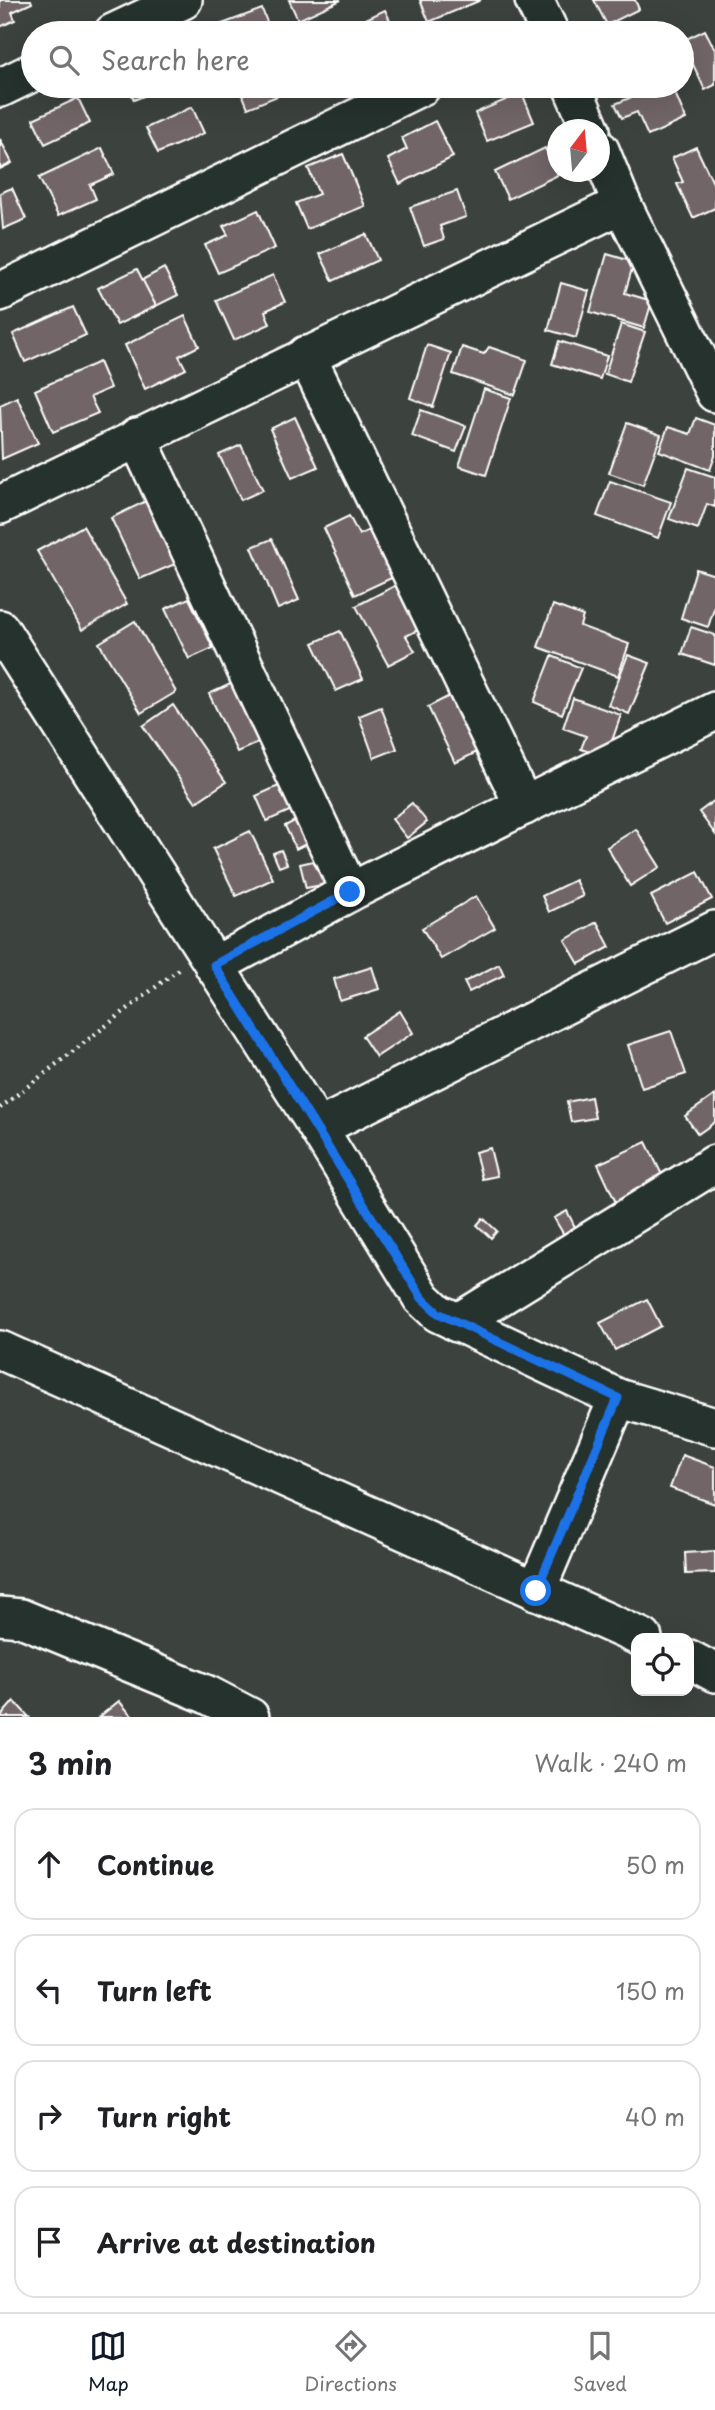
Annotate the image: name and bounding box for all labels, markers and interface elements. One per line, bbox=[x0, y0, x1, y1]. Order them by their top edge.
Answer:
search box bbox=[21, 21, 694, 98]
text: Search here bbox=[101, 40, 250, 79]
icon: search bbox=[45, 41, 83, 79]
north arrow bbox=[547, 119, 610, 182]
route end bbox=[334, 876, 365, 907]
route start bbox=[520, 1575, 551, 1606]
map controls bbox=[631, 1633, 694, 1696]
button: locate bbox=[631, 1633, 694, 1696]
text: 3 min bbox=[28, 1740, 113, 1785]
text: Walk · 240 m bbox=[535, 1745, 687, 1780]
icon: ahead bbox=[30, 1845, 68, 1883]
text: Continue bbox=[97, 1845, 214, 1884]
text: 50 m bbox=[625, 1847, 685, 1882]
icon: left bbox=[30, 1971, 68, 2009]
text: Turn left bbox=[97, 1971, 212, 2010]
text: 150 m bbox=[616, 1973, 685, 2008]
icon: right bbox=[30, 2097, 68, 2135]
text: Turn right bbox=[97, 2097, 231, 2136]
text: 40 m bbox=[625, 2099, 685, 2134]
icon: arrive bbox=[30, 2223, 68, 2261]
text: Arrive at destination bbox=[97, 2223, 376, 2262]
tab: Map bbox=[88, 2327, 129, 2397]
tab: Directions bbox=[305, 2327, 397, 2397]
tab: Saved bbox=[573, 2327, 627, 2397]

